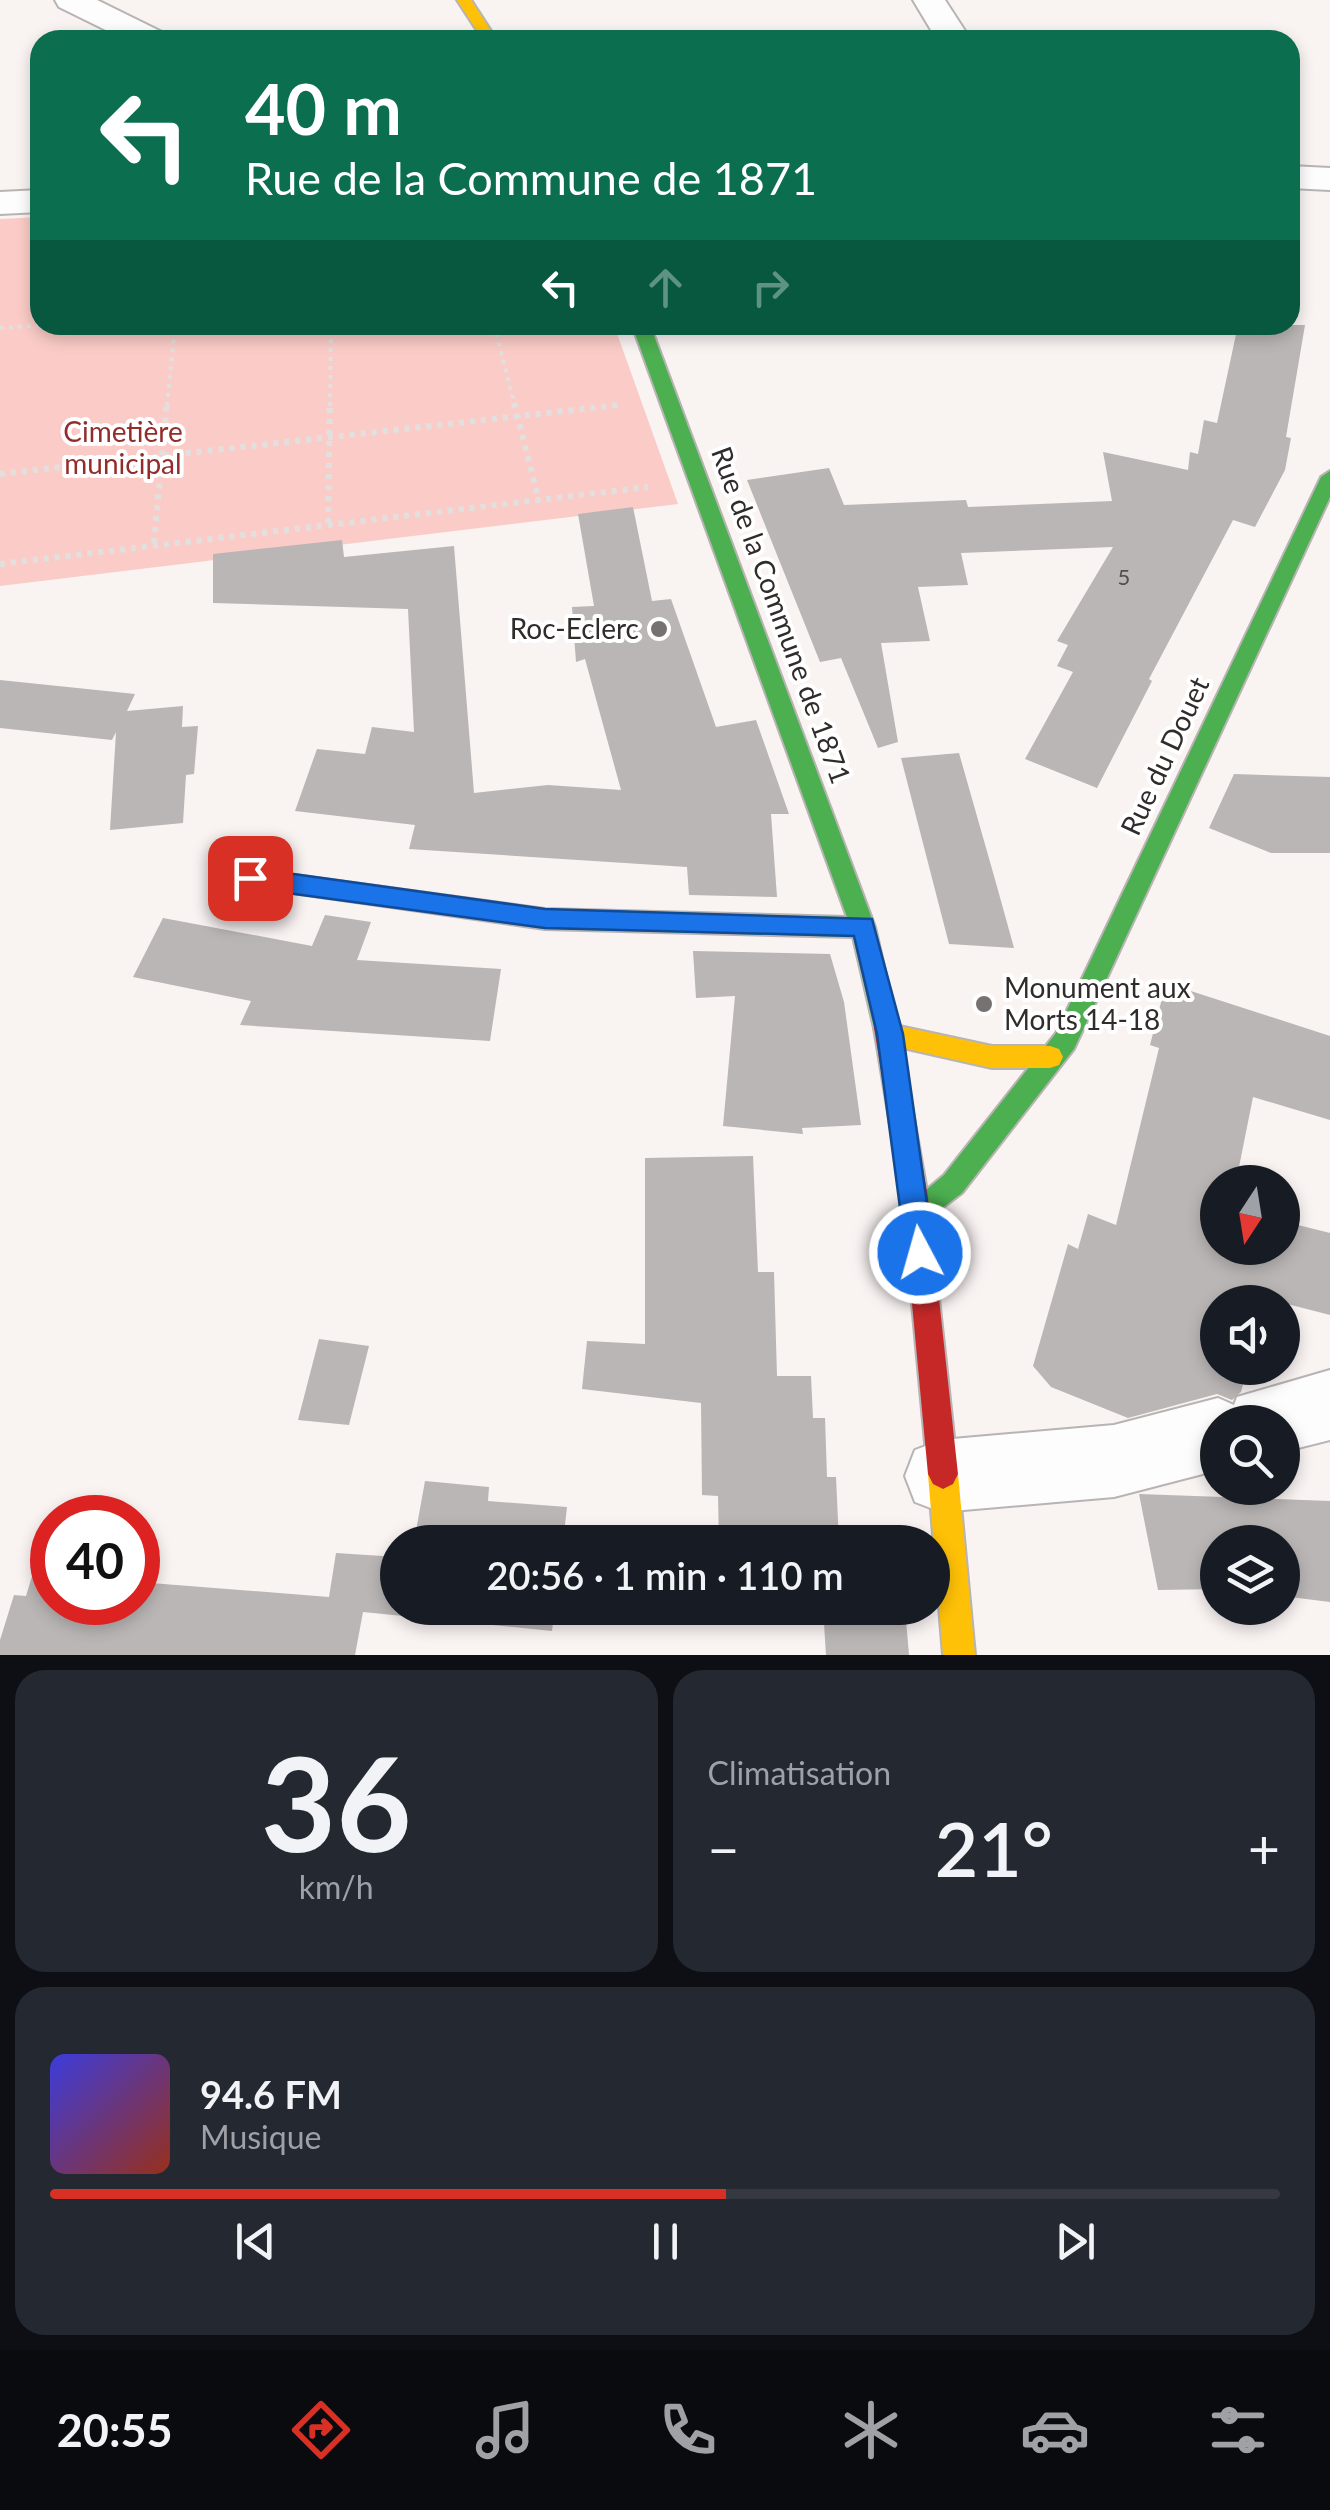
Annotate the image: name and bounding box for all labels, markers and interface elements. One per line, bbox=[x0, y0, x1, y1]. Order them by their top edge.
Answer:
text: 40 m bbox=[245, 66, 402, 150]
icon: left bbox=[80, 70, 210, 200]
text: Rue de la Commune de 1871 bbox=[245, 151, 817, 205]
icon: left bbox=[533, 260, 588, 315]
icon: ahead bbox=[638, 260, 693, 315]
icon: right bbox=[743, 260, 798, 315]
park label: Cimetière municipal bbox=[63, 414, 183, 480]
street label: Rue de la Commune de 1871 bbox=[705, 442, 859, 788]
house number: 5 bbox=[1118, 563, 1130, 590]
place label: Roc-Eclerc bbox=[510, 611, 639, 645]
marker: Roc-Eclerc bbox=[648, 618, 670, 640]
street label: Rue du Douet bbox=[1113, 671, 1215, 840]
pin bbox=[208, 836, 293, 921]
icon: arrive bbox=[223, 851, 278, 906]
place label: Monument aux Morts 14-18 bbox=[1004, 970, 1191, 1036]
marker: Monument aux Morts 14-18 bbox=[973, 993, 995, 1015]
north arrow bbox=[1200, 1165, 1300, 1265]
map controls bbox=[1200, 1165, 1300, 1625]
position arrow bbox=[868, 1201, 972, 1305]
button: sound bbox=[1200, 1285, 1300, 1385]
button: search bbox=[1200, 1405, 1300, 1505]
speed limit sign: 40 bbox=[30, 1495, 160, 1625]
button: layers bbox=[1200, 1525, 1300, 1625]
text: 20:56 · 1 min · 110 m bbox=[487, 1552, 843, 1598]
text: 36 bbox=[261, 1724, 412, 1880]
text: Climatisation bbox=[708, 1753, 891, 1792]
text: 21° bbox=[935, 1803, 1053, 1893]
text: − bbox=[708, 1815, 739, 1881]
text: + bbox=[1248, 1815, 1280, 1881]
text: km/h bbox=[299, 1867, 374, 1906]
text: 94.6 FM bbox=[200, 2071, 342, 2117]
text: Musique bbox=[200, 2117, 321, 2156]
icon: previous bbox=[228, 2214, 283, 2269]
icon: pause bbox=[638, 2214, 693, 2269]
icon: next bbox=[1048, 2214, 1103, 2269]
icon: directions bbox=[286, 2395, 356, 2465]
icon: music bbox=[470, 2395, 540, 2465]
icon: phone bbox=[653, 2395, 723, 2465]
icon: climate bbox=[836, 2395, 906, 2465]
icon: car bbox=[1020, 2395, 1090, 2465]
icon: filters bbox=[1203, 2395, 1273, 2465]
text: 20:55 bbox=[57, 2403, 173, 2457]

